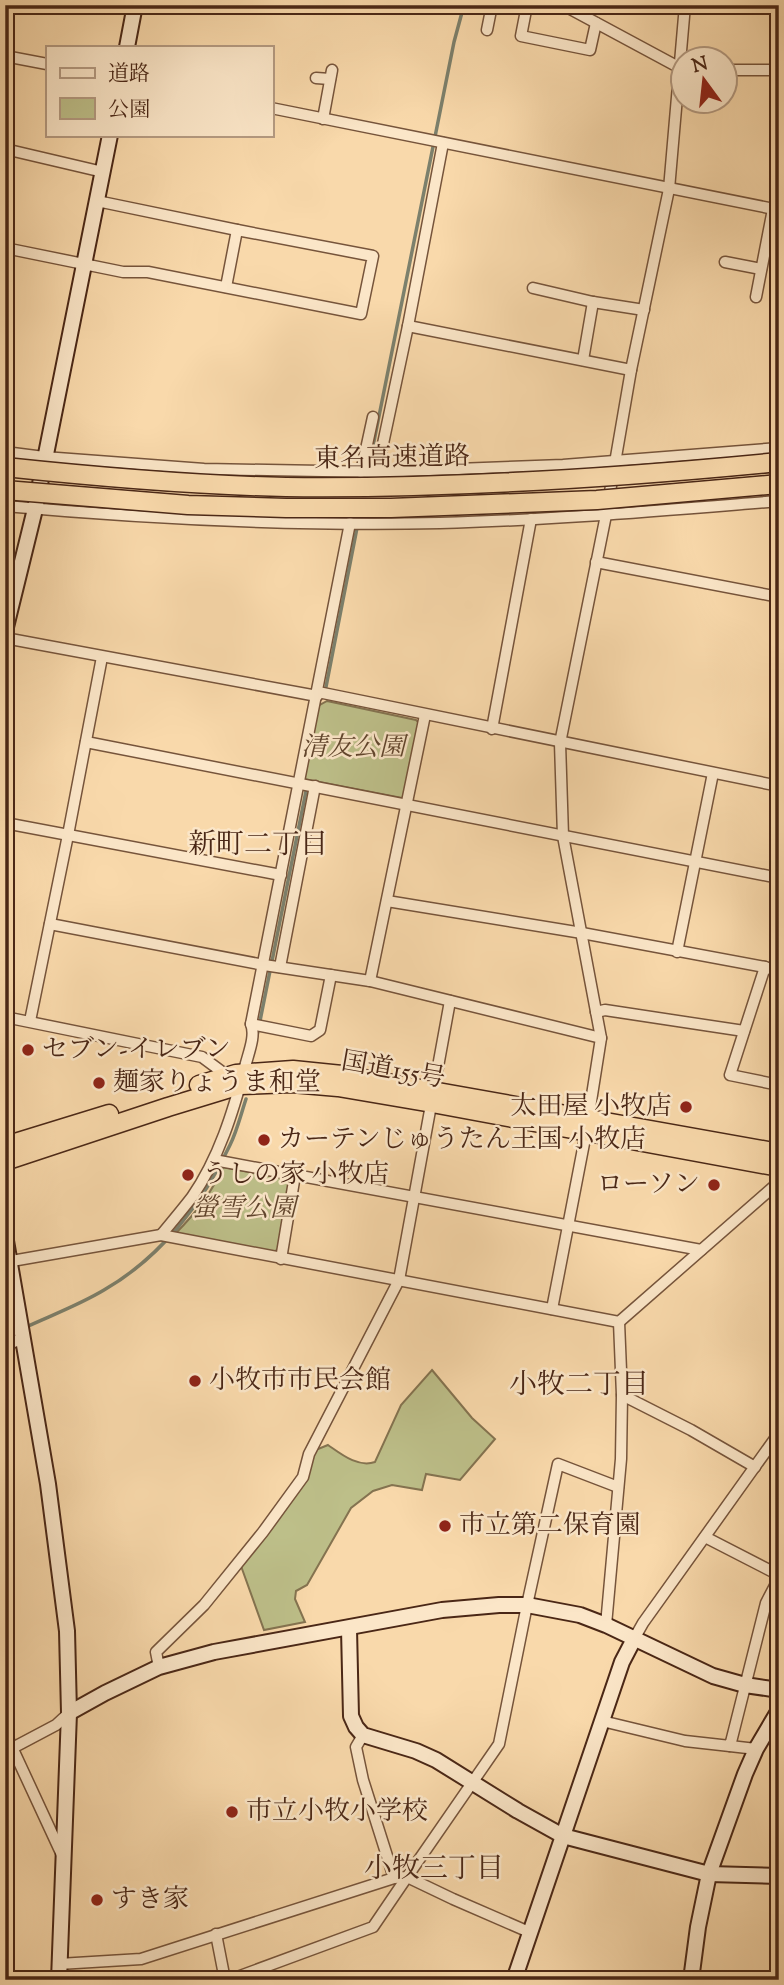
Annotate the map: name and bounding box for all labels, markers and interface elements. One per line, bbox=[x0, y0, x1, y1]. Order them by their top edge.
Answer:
legend bbox=[46, 46, 273, 136]
north arrow bbox=[668, 46, 738, 116]
text: N bbox=[689, 51, 711, 81]
text: 道路 bbox=[108, 60, 150, 90]
text: 公園 bbox=[108, 96, 150, 126]
street label: 東名高速道路 bbox=[314, 439, 470, 479]
park label: 清友公園 bbox=[301, 730, 409, 767]
district label: 新町二丁目 bbox=[188, 826, 328, 866]
place label: セブン-イレブン bbox=[42, 1032, 231, 1069]
marker: セブン-イレブン bbox=[20, 1042, 36, 1058]
street label: 国道155号 bbox=[338, 1044, 448, 1098]
place label: 麺家りょうま和堂 bbox=[113, 1065, 321, 1102]
marker: 麺家りょうま和堂 bbox=[91, 1075, 107, 1091]
place label: 太田屋 小牧店 bbox=[510, 1089, 672, 1126]
marker: 太田屋 小牧店 bbox=[678, 1099, 694, 1115]
place label: カーテンじゅうたん王国 小牧店 bbox=[278, 1122, 646, 1159]
marker: カーテンじゅうたん王国 小牧店 bbox=[256, 1132, 272, 1148]
place label: うしの家 小牧店 bbox=[202, 1157, 390, 1194]
marker: うしの家 小牧店 bbox=[180, 1167, 196, 1183]
place label: ローソン bbox=[597, 1167, 700, 1204]
marker: ローソン bbox=[706, 1177, 722, 1193]
park label: 螢雪公園 bbox=[192, 1191, 300, 1228]
place label: 小牧市市民会館 bbox=[209, 1363, 391, 1400]
district label: 小牧二丁目 bbox=[509, 1366, 649, 1406]
marker: 小牧市市民会館 bbox=[187, 1373, 203, 1389]
place label: 市立第二保育園 bbox=[459, 1508, 641, 1545]
marker: 市立第二保育園 bbox=[437, 1518, 453, 1534]
place label: 市立小牧小学校 bbox=[246, 1794, 428, 1831]
marker: 市立小牧小学校 bbox=[224, 1804, 240, 1820]
district label: 小牧三丁目 bbox=[364, 1850, 504, 1890]
place label: すき家 bbox=[111, 1882, 189, 1919]
marker: すき家 bbox=[89, 1892, 105, 1908]

